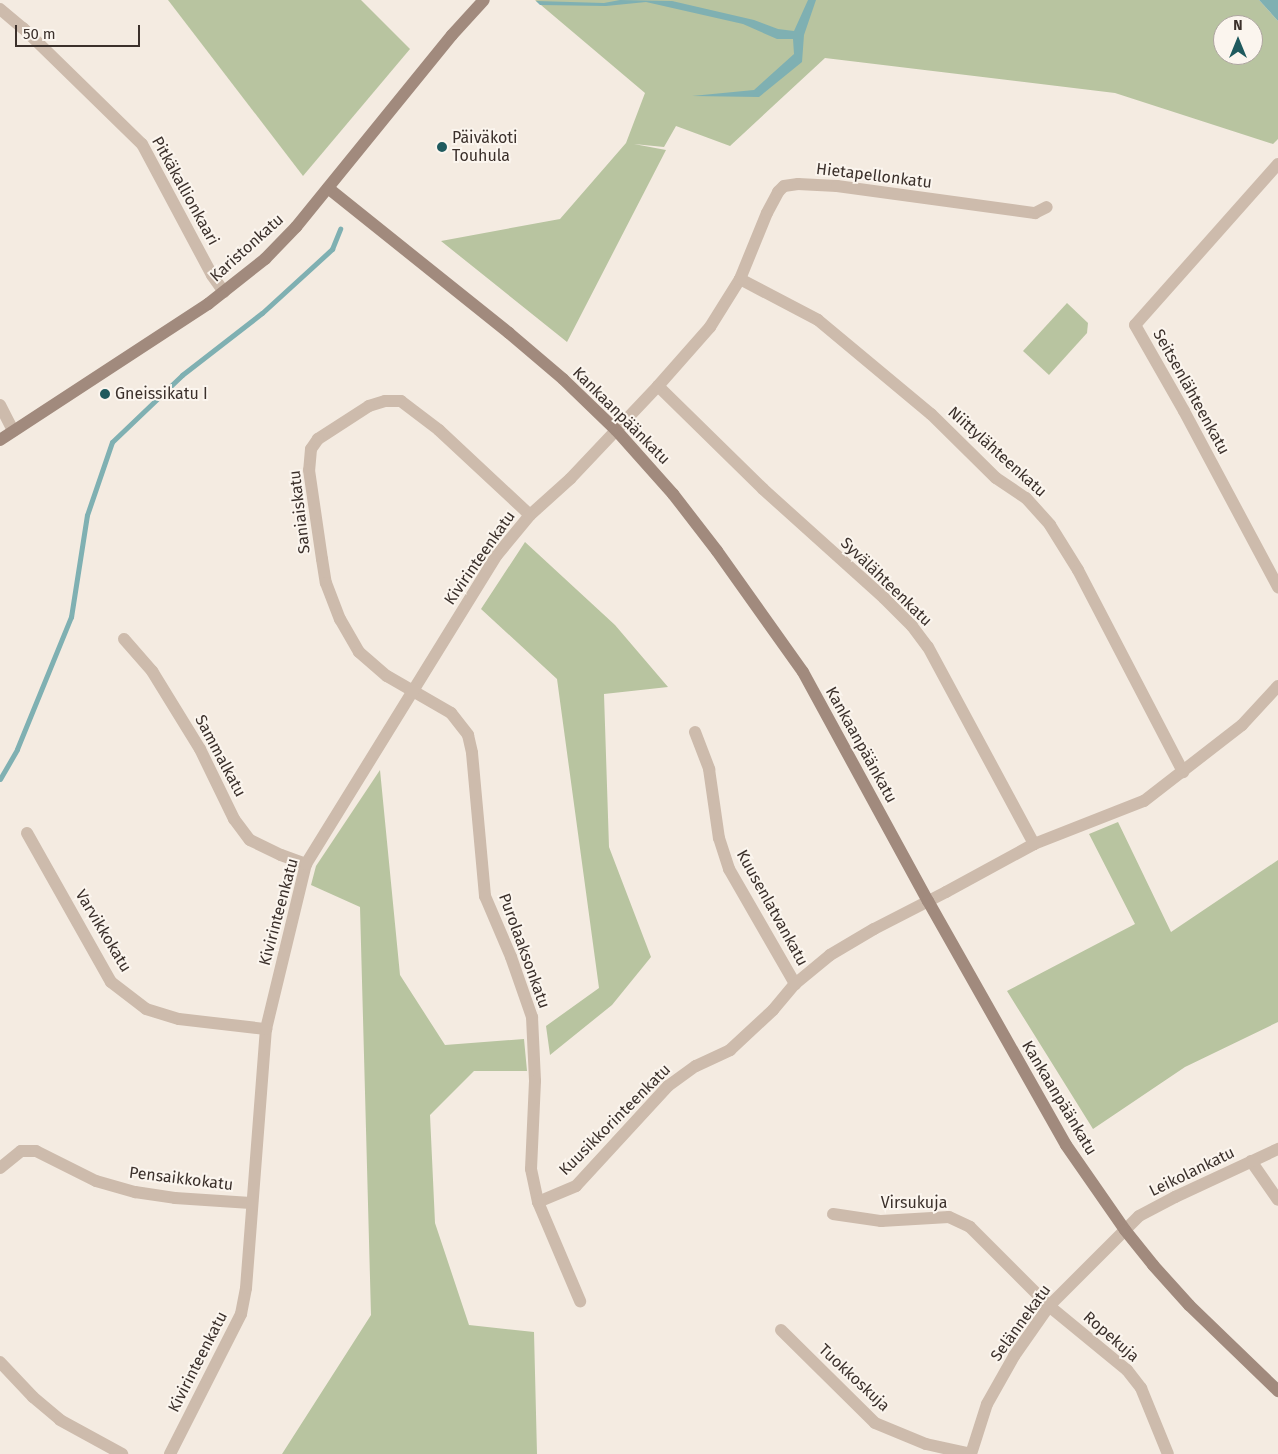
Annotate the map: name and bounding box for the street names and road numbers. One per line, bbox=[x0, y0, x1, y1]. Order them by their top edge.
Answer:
street label: Pitkäkallionkaari bbox=[147, 133, 223, 249]
street label: Hietapellonkatu bbox=[815, 159, 933, 193]
street label: Karistonkatu bbox=[206, 210, 288, 286]
street label: Seitsenlähteenkatu bbox=[1149, 326, 1233, 458]
street label: Kankaanpäänkatu bbox=[568, 363, 674, 469]
street label: Niittylähteenkatu bbox=[944, 403, 1050, 501]
street label: Saniaiskatu bbox=[285, 469, 315, 555]
street label: Kivirinteenkatu bbox=[440, 507, 520, 609]
street label: Syvälähteenkatu bbox=[836, 534, 936, 630]
street label: Kankaanpäänkatu bbox=[821, 684, 901, 806]
street label: Sammalkatu bbox=[190, 712, 250, 800]
street label: Kuusenlatvankatu bbox=[732, 847, 812, 969]
street label: Kivirinteenkatu bbox=[255, 856, 303, 968]
street label: Varvikkokatu bbox=[71, 886, 135, 976]
street label: Purolaaksonkatu bbox=[494, 891, 554, 1011]
street label: Kankaanpäänkatu bbox=[1017, 1037, 1101, 1159]
street label: Kuusikkorinteenkatu bbox=[555, 1060, 675, 1180]
street label: Leikolankatu bbox=[1146, 1143, 1238, 1201]
street label: Pensaikkokatu bbox=[128, 1163, 234, 1195]
street label: Virsukuja bbox=[881, 1193, 947, 1213]
street label: Selännekatu bbox=[987, 1281, 1055, 1365]
street label: Kivirinteenkatu bbox=[164, 1308, 232, 1416]
street label: Ropekuja bbox=[1079, 1308, 1143, 1366]
street label: Tuokkoskuja bbox=[815, 1340, 893, 1416]

